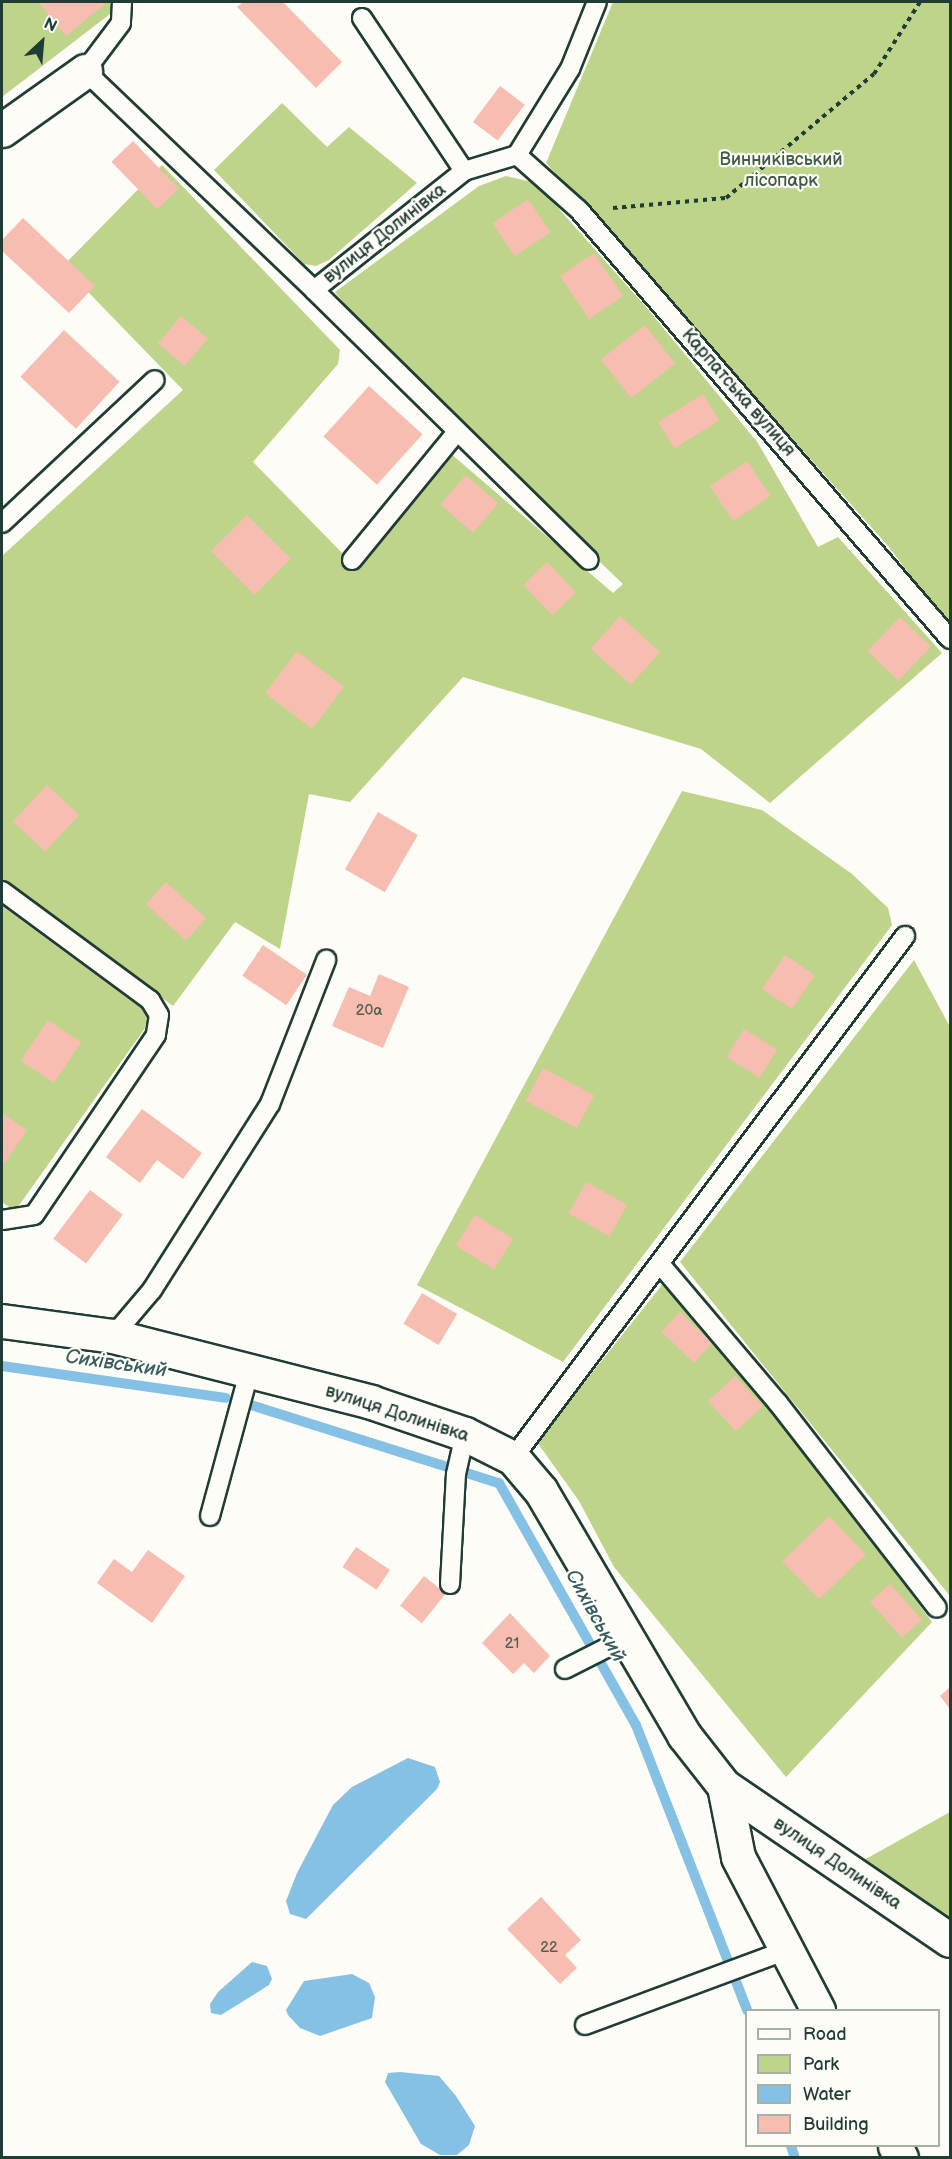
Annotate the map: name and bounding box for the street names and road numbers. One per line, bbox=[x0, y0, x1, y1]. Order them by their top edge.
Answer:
street label: вулиця Долинівка bbox=[319, 179, 451, 289]
street label: Карпатська вулиця bbox=[677, 325, 799, 461]
street label: вулиця Долинівка bbox=[323, 1381, 471, 1447]
street label: вулиця Долинівка bbox=[769, 1813, 905, 1915]

